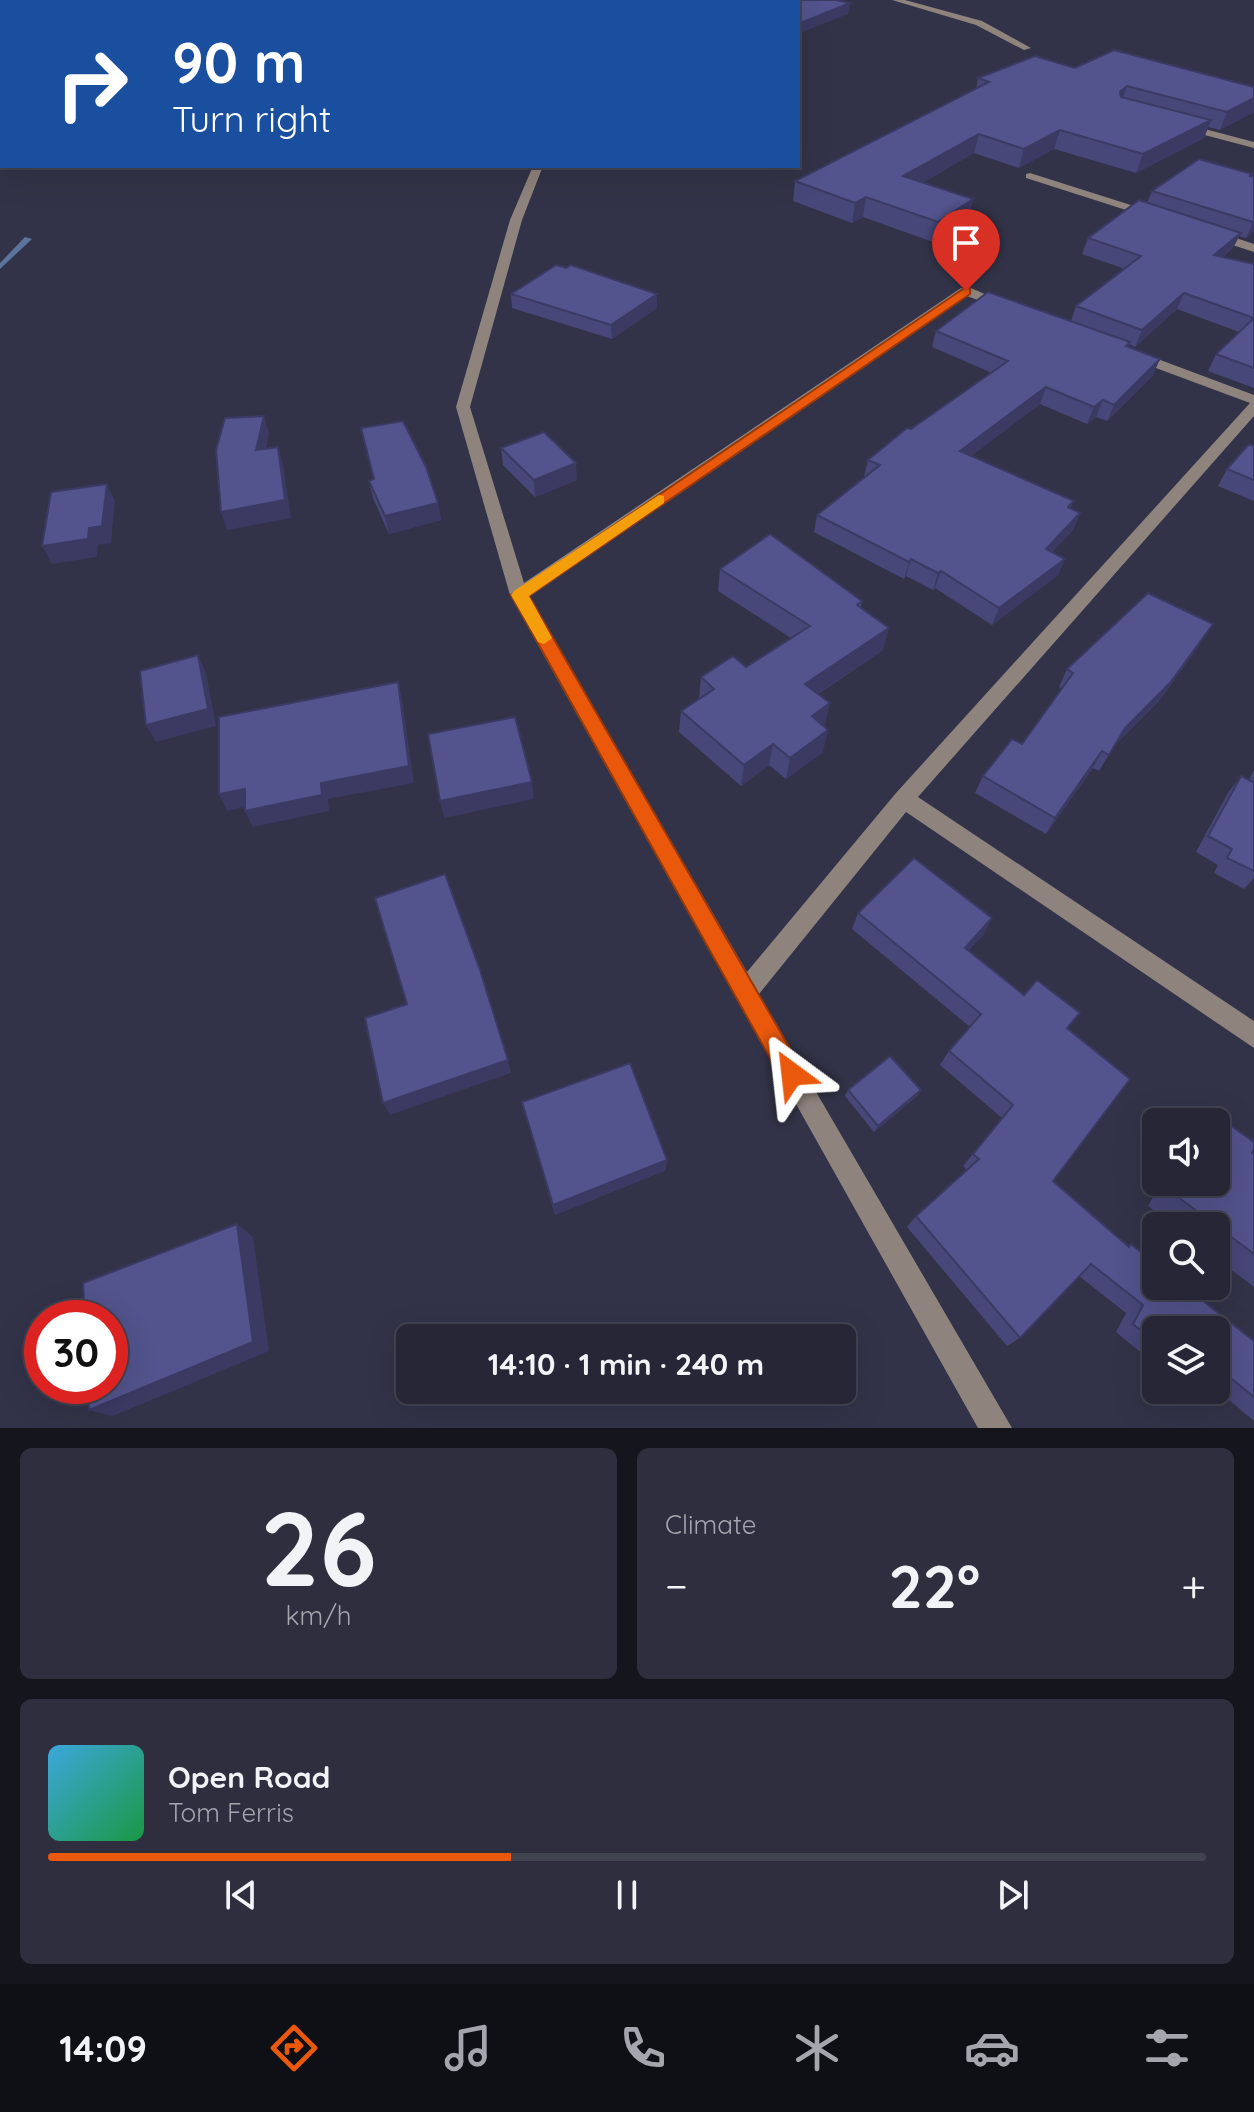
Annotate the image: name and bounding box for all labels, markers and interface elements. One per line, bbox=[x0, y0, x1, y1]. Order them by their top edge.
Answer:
text: 90 m bbox=[172, 27, 306, 97]
icon: right bbox=[40, 32, 144, 136]
text: Turn right bbox=[172, 96, 331, 141]
pin bbox=[932, 209, 1000, 291]
icon: arrive bbox=[944, 221, 988, 265]
position arrow bbox=[750, 1032, 834, 1116]
map controls bbox=[1142, 1108, 1230, 1404]
button: sound bbox=[1142, 1108, 1230, 1196]
button: search bbox=[1142, 1212, 1230, 1300]
speed limit sign: 30 bbox=[24, 1300, 128, 1404]
button: layers bbox=[1142, 1316, 1230, 1404]
text: 14:10 · 1 min · 240 m bbox=[488, 1345, 764, 1383]
text: 26 bbox=[260, 1482, 377, 1612]
text: Climate bbox=[665, 1508, 756, 1541]
text: 22° bbox=[889, 1548, 980, 1623]
text: − bbox=[665, 1558, 688, 1613]
text: + bbox=[1181, 1558, 1206, 1613]
text: km/h bbox=[286, 1599, 351, 1632]
text: Open Road bbox=[168, 1758, 330, 1796]
text: Tom Ferris bbox=[168, 1796, 294, 1829]
icon: previous bbox=[219, 1873, 263, 1917]
icon: pause bbox=[605, 1873, 649, 1917]
icon: next bbox=[991, 1873, 1035, 1917]
icon: directions bbox=[266, 2020, 322, 2076]
icon: music bbox=[440, 2020, 496, 2076]
icon: phone bbox=[615, 2020, 671, 2076]
icon: climate bbox=[789, 2020, 845, 2076]
icon: car bbox=[964, 2020, 1020, 2076]
icon: filters bbox=[1139, 2020, 1195, 2076]
text: 14:09 bbox=[59, 2026, 147, 2071]

